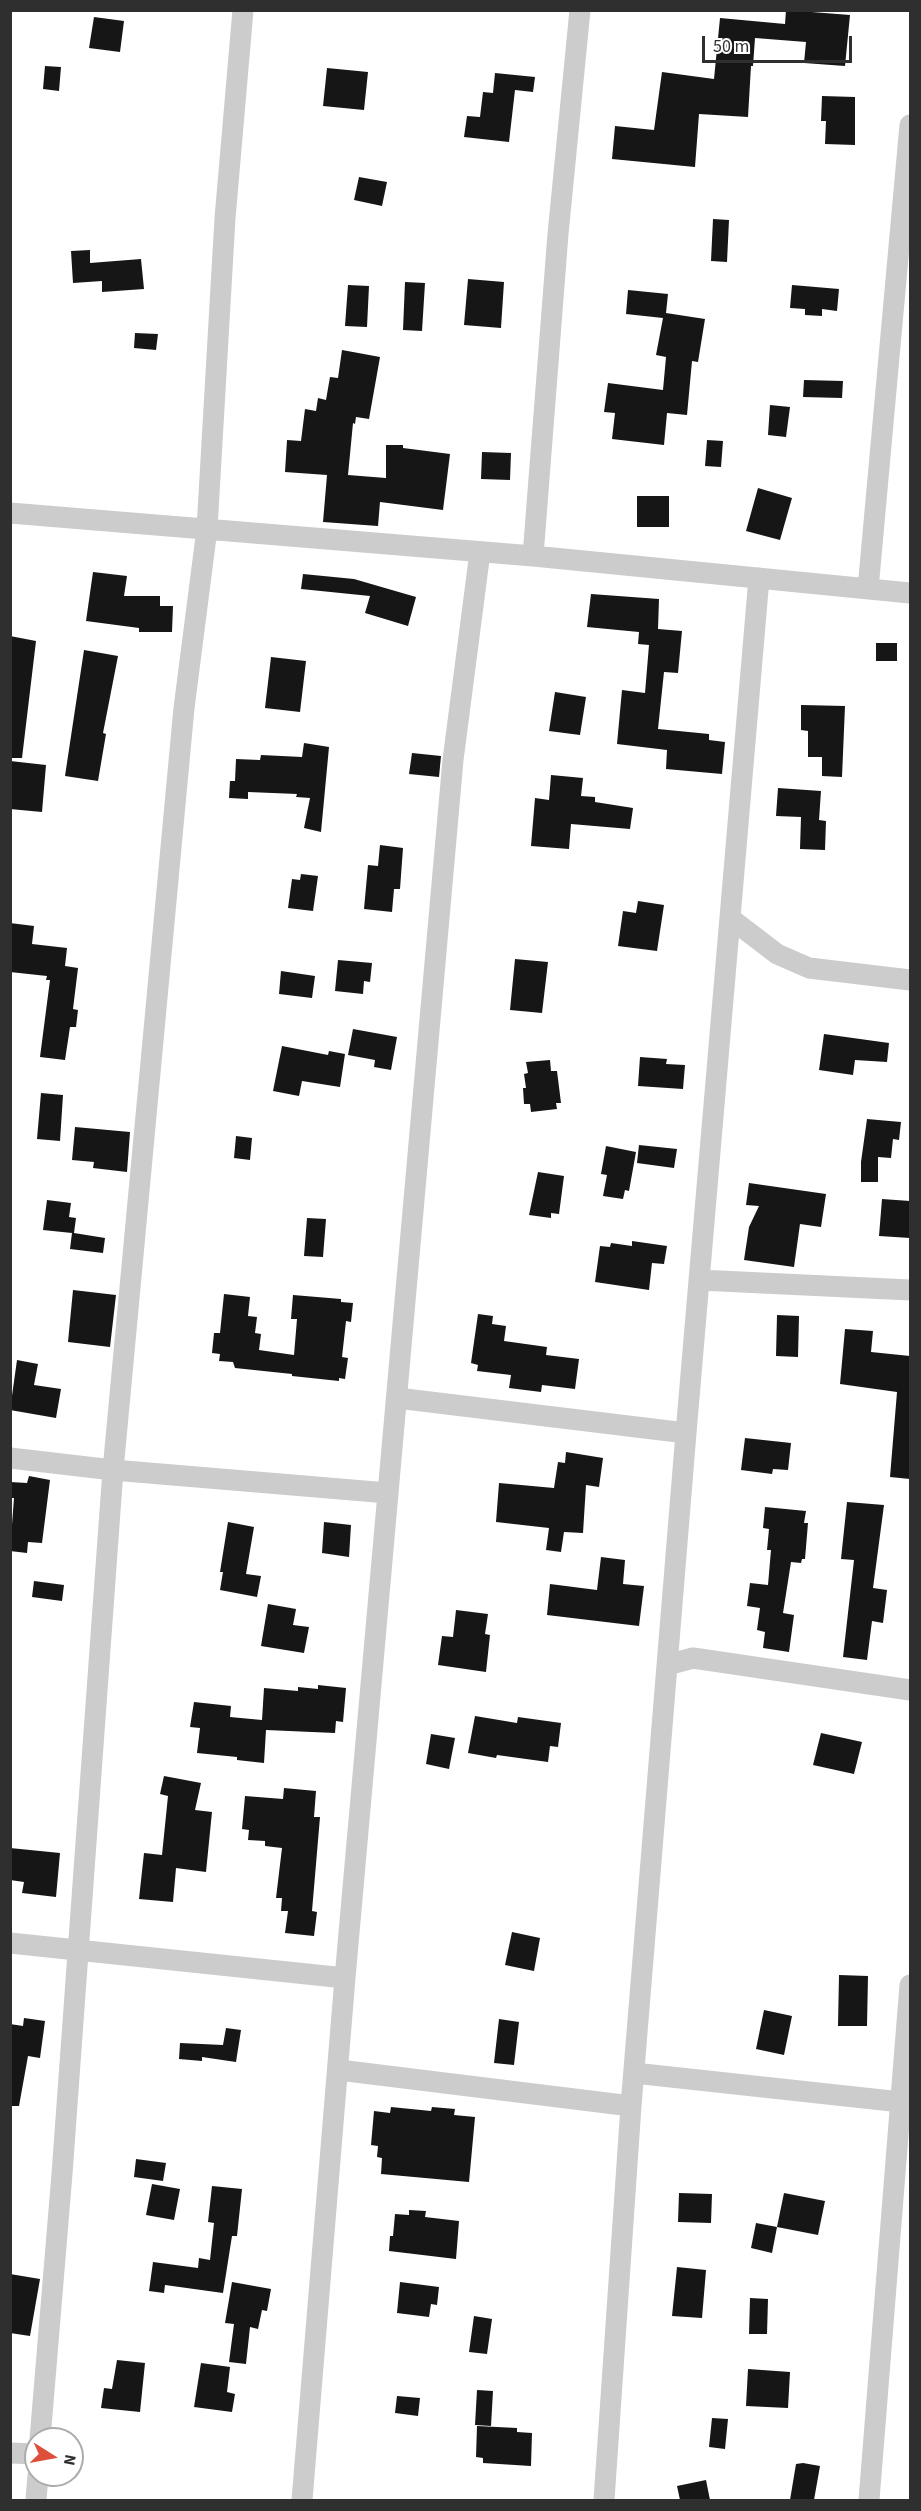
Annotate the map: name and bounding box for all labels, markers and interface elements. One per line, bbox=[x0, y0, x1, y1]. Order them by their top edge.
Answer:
scale bar bbox=[705, 24, 855, 62]
text: 50 m bbox=[713, 34, 749, 59]
north arrow bbox=[24, 2427, 84, 2487]
text: N bbox=[58, 2453, 82, 2467]

